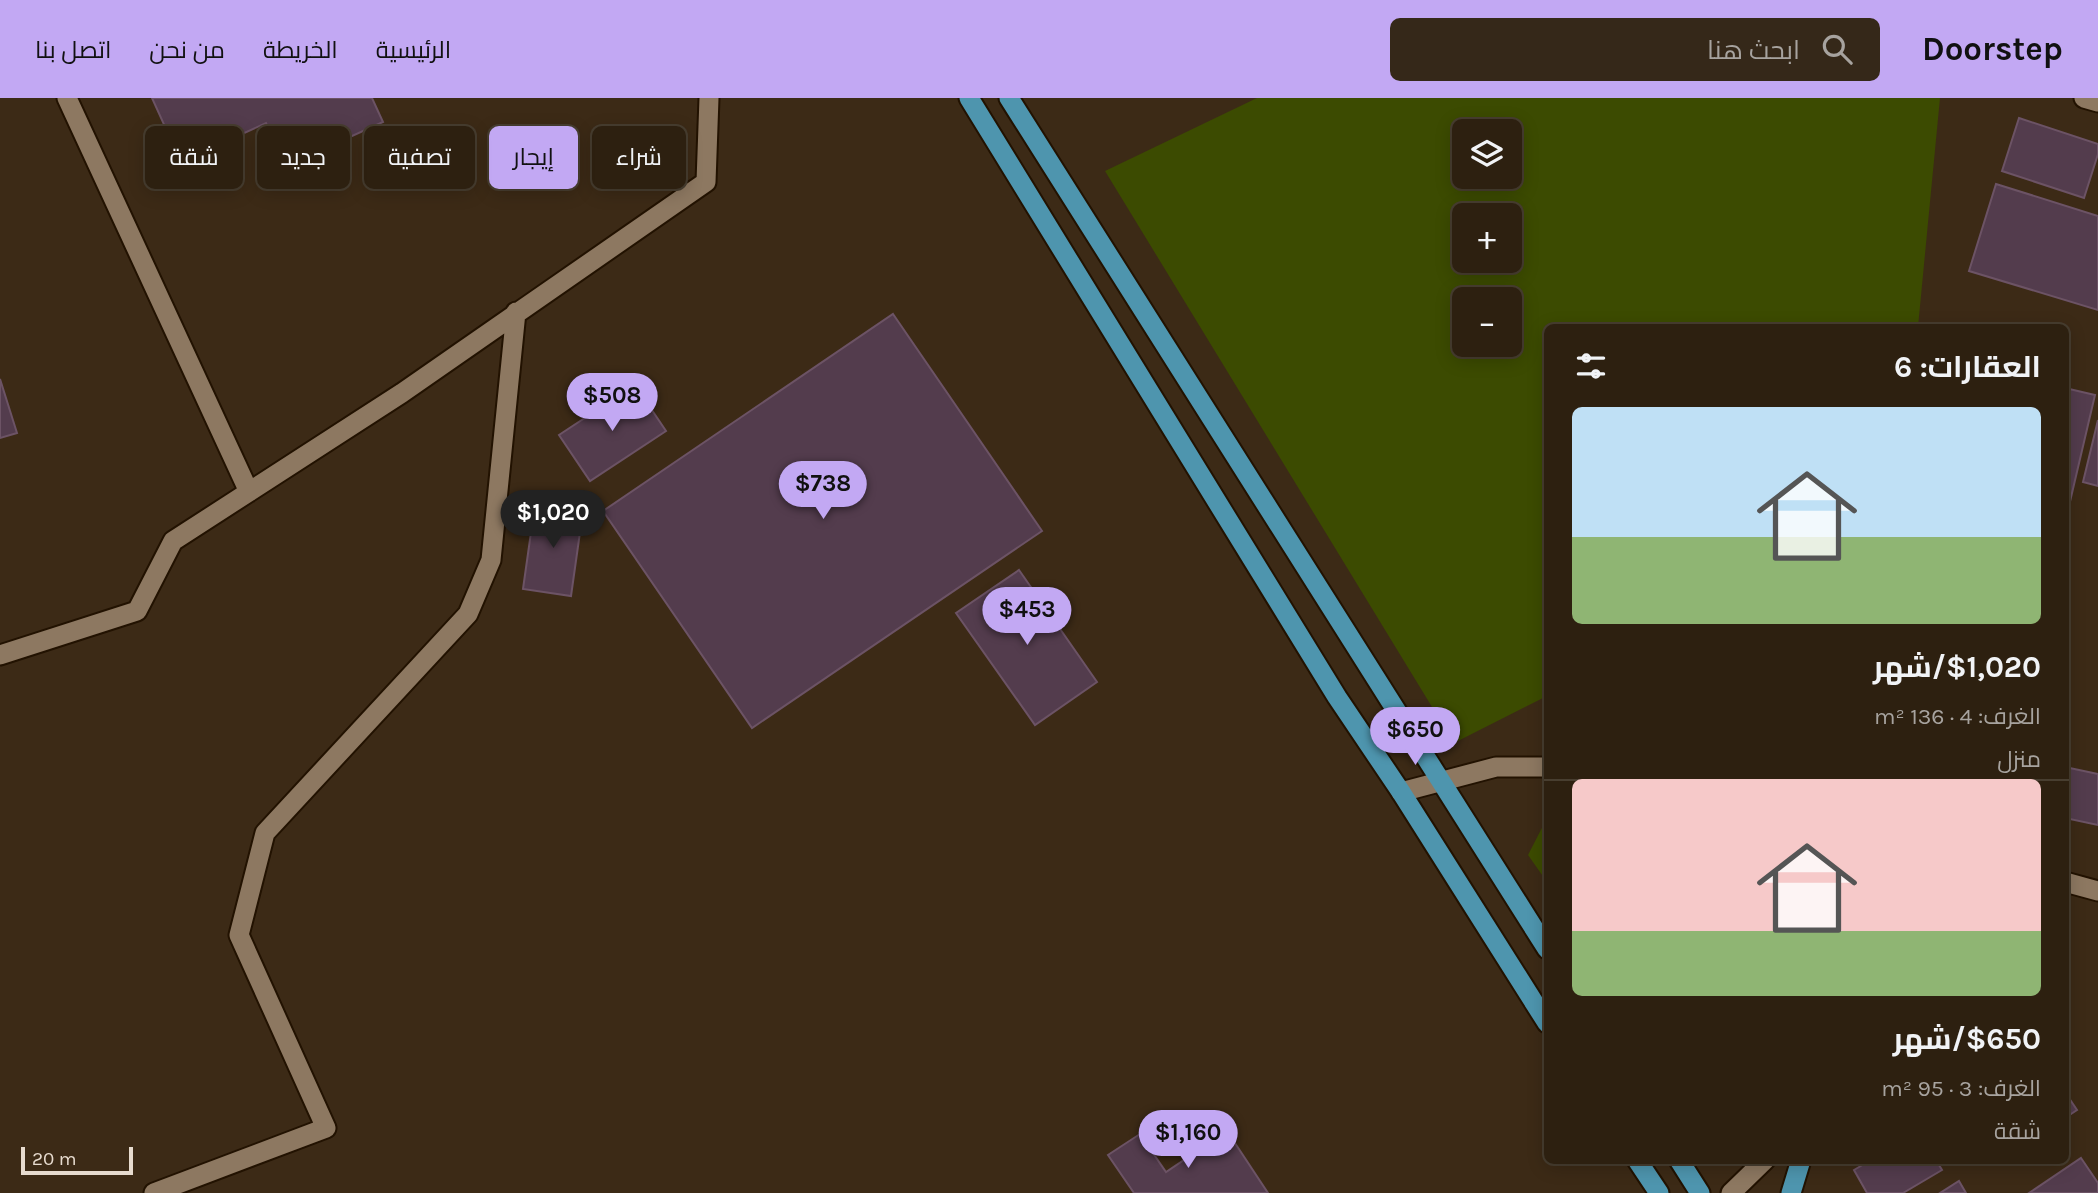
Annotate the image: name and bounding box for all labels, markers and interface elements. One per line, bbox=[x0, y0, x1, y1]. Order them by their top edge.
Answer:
search box bbox=[1390, 18, 1880, 81]
icon: search bbox=[1818, 30, 1856, 68]
text: Doorstep bbox=[1922, 30, 2063, 68]
text: ابحث هنا bbox=[1707, 35, 1800, 66]
text: اتصل بنا bbox=[35, 36, 111, 64]
text: من نحن bbox=[149, 36, 225, 64]
text: الخريطة bbox=[263, 36, 338, 64]
text: الرئيسية bbox=[376, 36, 451, 64]
map controls bbox=[1452, 119, 1522, 357]
button: layers bbox=[1452, 119, 1522, 189]
chip: شقة bbox=[145, 126, 243, 189]
chip: جديد bbox=[257, 126, 350, 189]
chip: تصفية bbox=[364, 126, 475, 189]
chip: إيجار bbox=[489, 126, 578, 189]
chip: شراء bbox=[592, 126, 686, 189]
button: + bbox=[1452, 203, 1522, 273]
button: − bbox=[1452, 287, 1522, 357]
icon: filters bbox=[1572, 347, 1610, 385]
text: العقارات: 6 bbox=[1894, 349, 2041, 385]
pin: $508 bbox=[571, 374, 653, 433]
text: $508 bbox=[583, 382, 641, 409]
icon: home bbox=[1744, 453, 1870, 579]
pin: $738 bbox=[782, 462, 864, 521]
text: $738 bbox=[795, 470, 851, 497]
pin: $1,020 bbox=[496, 490, 610, 550]
text: $1,020 bbox=[517, 499, 589, 526]
pin: $453 bbox=[986, 588, 1068, 647]
text: $453 bbox=[998, 596, 1056, 623]
text: $1,020/شهر bbox=[1873, 649, 2041, 685]
text: الغرف: 4 · 136 m² bbox=[1874, 703, 2041, 730]
pin: $650 bbox=[1374, 708, 1456, 767]
text: $650 bbox=[1386, 716, 1444, 743]
text: منزل bbox=[1997, 746, 2041, 773]
icon: home bbox=[1744, 825, 1870, 951]
text: $650/شهر bbox=[1893, 1021, 2041, 1057]
text: الغرف: 3 · 95 m² bbox=[1881, 1075, 2041, 1102]
pin: $1,160 bbox=[1131, 1110, 1245, 1170]
text: شقة bbox=[1994, 1118, 2041, 1145]
text: $1,160 bbox=[1155, 1119, 1221, 1146]
scale bar bbox=[21, 1144, 133, 1176]
text: 20 m bbox=[32, 1148, 77, 1170]

